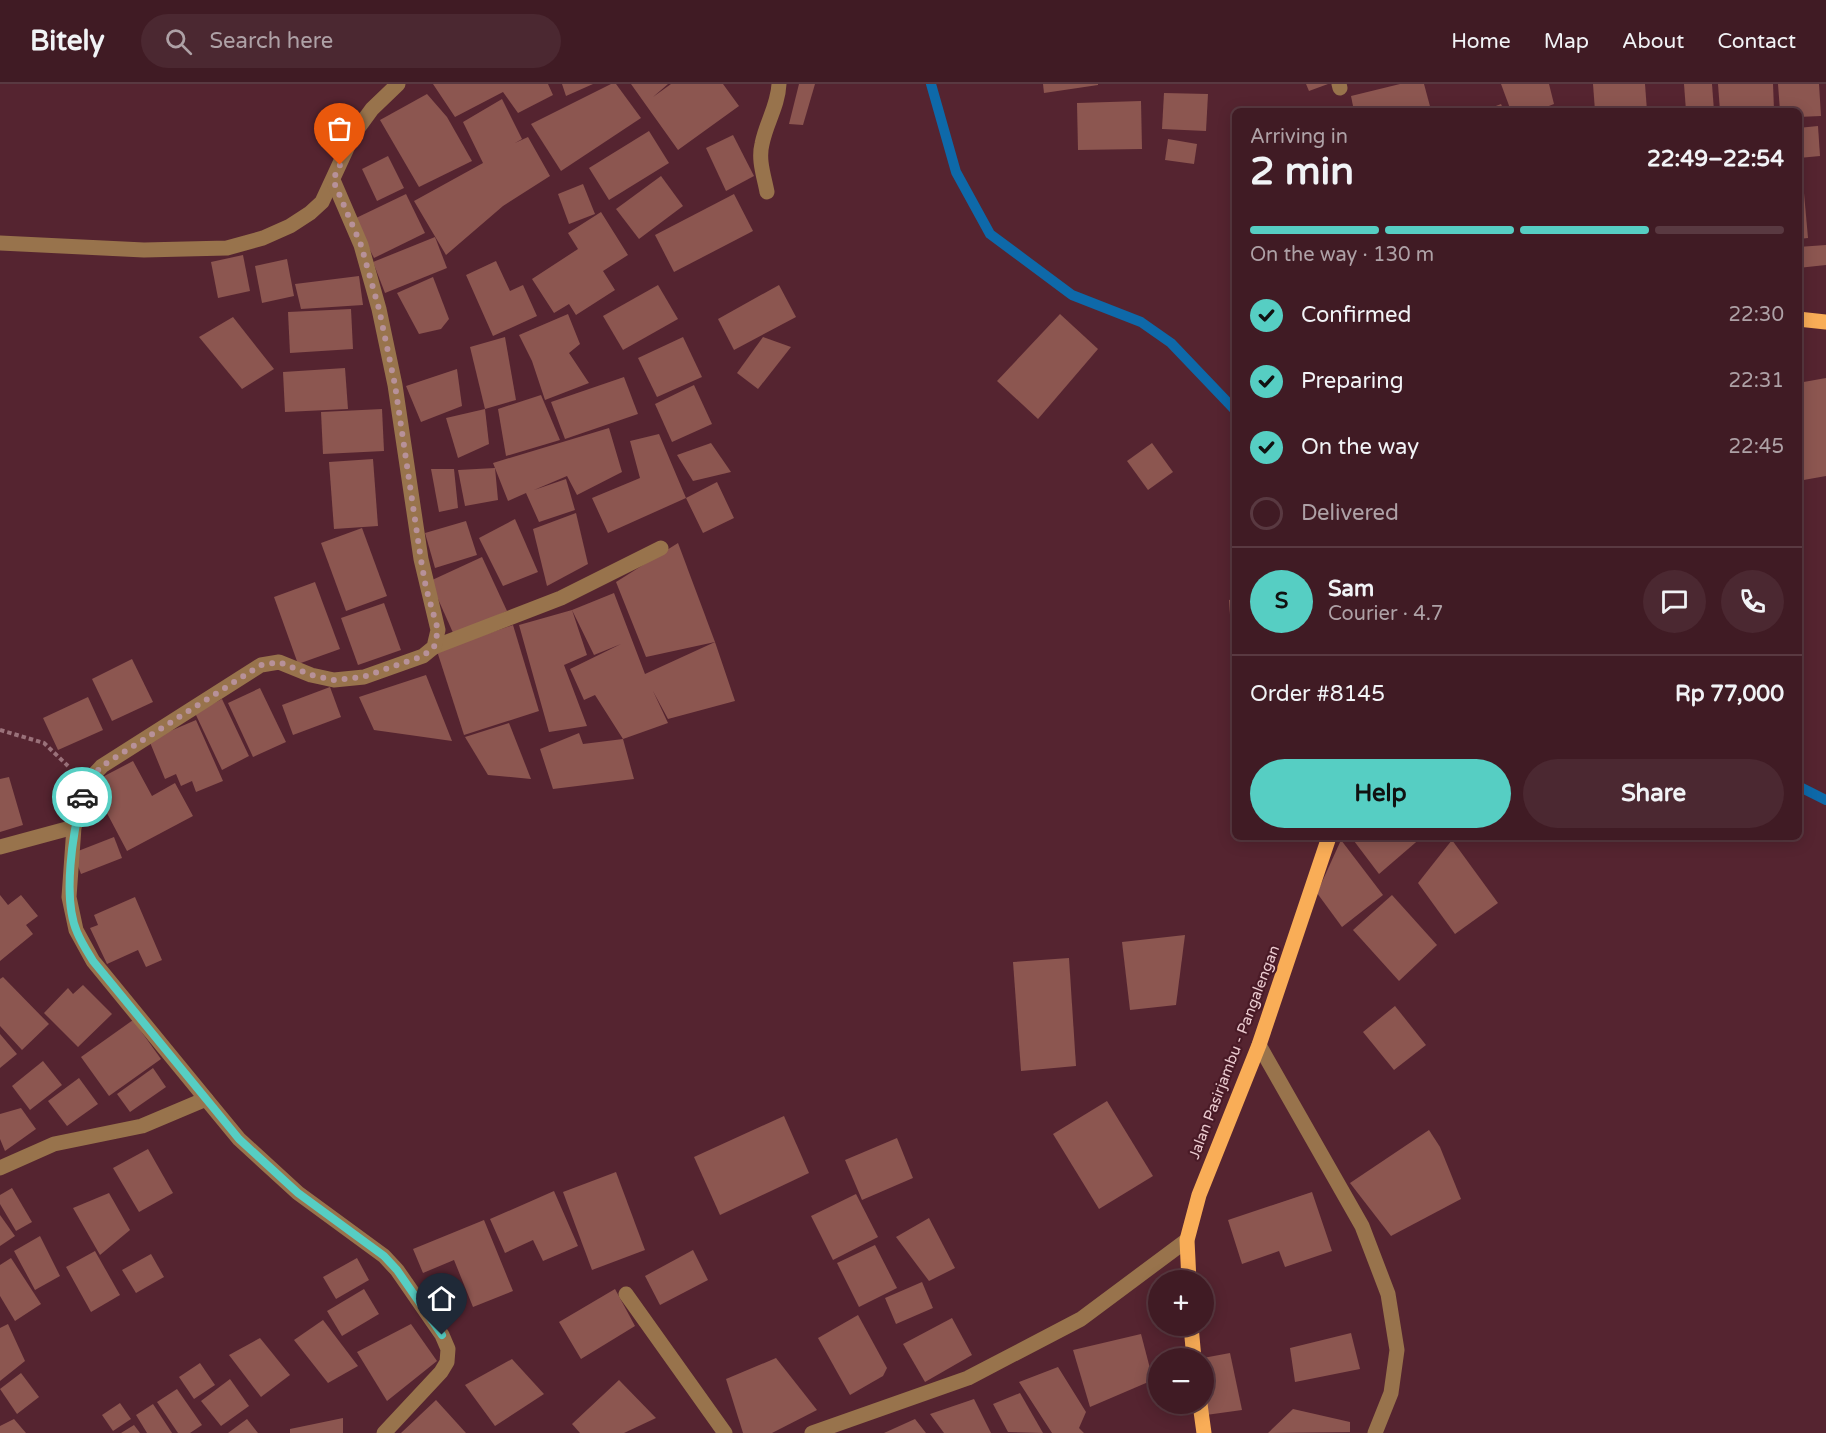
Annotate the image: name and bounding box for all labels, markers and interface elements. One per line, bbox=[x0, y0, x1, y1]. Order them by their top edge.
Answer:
search box bbox=[141, 14, 561, 68]
text: Bitely bbox=[30, 24, 105, 58]
icon: search bbox=[162, 25, 195, 58]
text: Search here bbox=[210, 28, 333, 54]
text: Home bbox=[1451, 29, 1511, 54]
text: Map bbox=[1544, 29, 1589, 54]
text: About bbox=[1622, 29, 1684, 54]
text: Contact bbox=[1717, 29, 1796, 54]
pin bbox=[314, 103, 365, 165]
icon: bag bbox=[323, 112, 356, 145]
text: Arriving in bbox=[1250, 125, 1348, 149]
text: 22:49–22:54 bbox=[1647, 146, 1784, 172]
text: 2 min bbox=[1250, 148, 1354, 195]
text: On the way · 130 m bbox=[1250, 243, 1434, 267]
icon: check bbox=[1250, 299, 1283, 332]
text: Confirmed bbox=[1301, 302, 1411, 328]
text: 22:30 bbox=[1729, 303, 1784, 327]
icon: check bbox=[1250, 365, 1283, 398]
text: Preparing bbox=[1301, 368, 1404, 394]
text: 22:31 bbox=[1729, 369, 1784, 393]
icon: check bbox=[1250, 431, 1283, 464]
text: On the way bbox=[1301, 434, 1419, 460]
text: 22:45 bbox=[1729, 435, 1784, 459]
text: Delivered bbox=[1301, 500, 1399, 526]
button: chat bbox=[1643, 570, 1706, 633]
button: phone bbox=[1721, 570, 1784, 633]
text: Sam bbox=[1328, 576, 1374, 602]
text: S bbox=[1275, 588, 1288, 614]
text: Courier · 4.7 bbox=[1328, 602, 1443, 626]
text: Order #8145 bbox=[1250, 681, 1385, 707]
text: Rp 77,000 bbox=[1675, 681, 1784, 707]
button: Help bbox=[1250, 759, 1511, 828]
button: Share bbox=[1523, 759, 1784, 828]
courier bbox=[52, 767, 112, 827]
icon: car bbox=[66, 781, 99, 814]
street label: Jalan Pasirjambu - Pangalengan bbox=[1185, 943, 1283, 1161]
map controls bbox=[1148, 1270, 1214, 1414]
button: + bbox=[1148, 1270, 1214, 1336]
pin bbox=[416, 1273, 467, 1335]
icon: home bbox=[425, 1282, 458, 1315]
button: − bbox=[1148, 1348, 1214, 1414]

